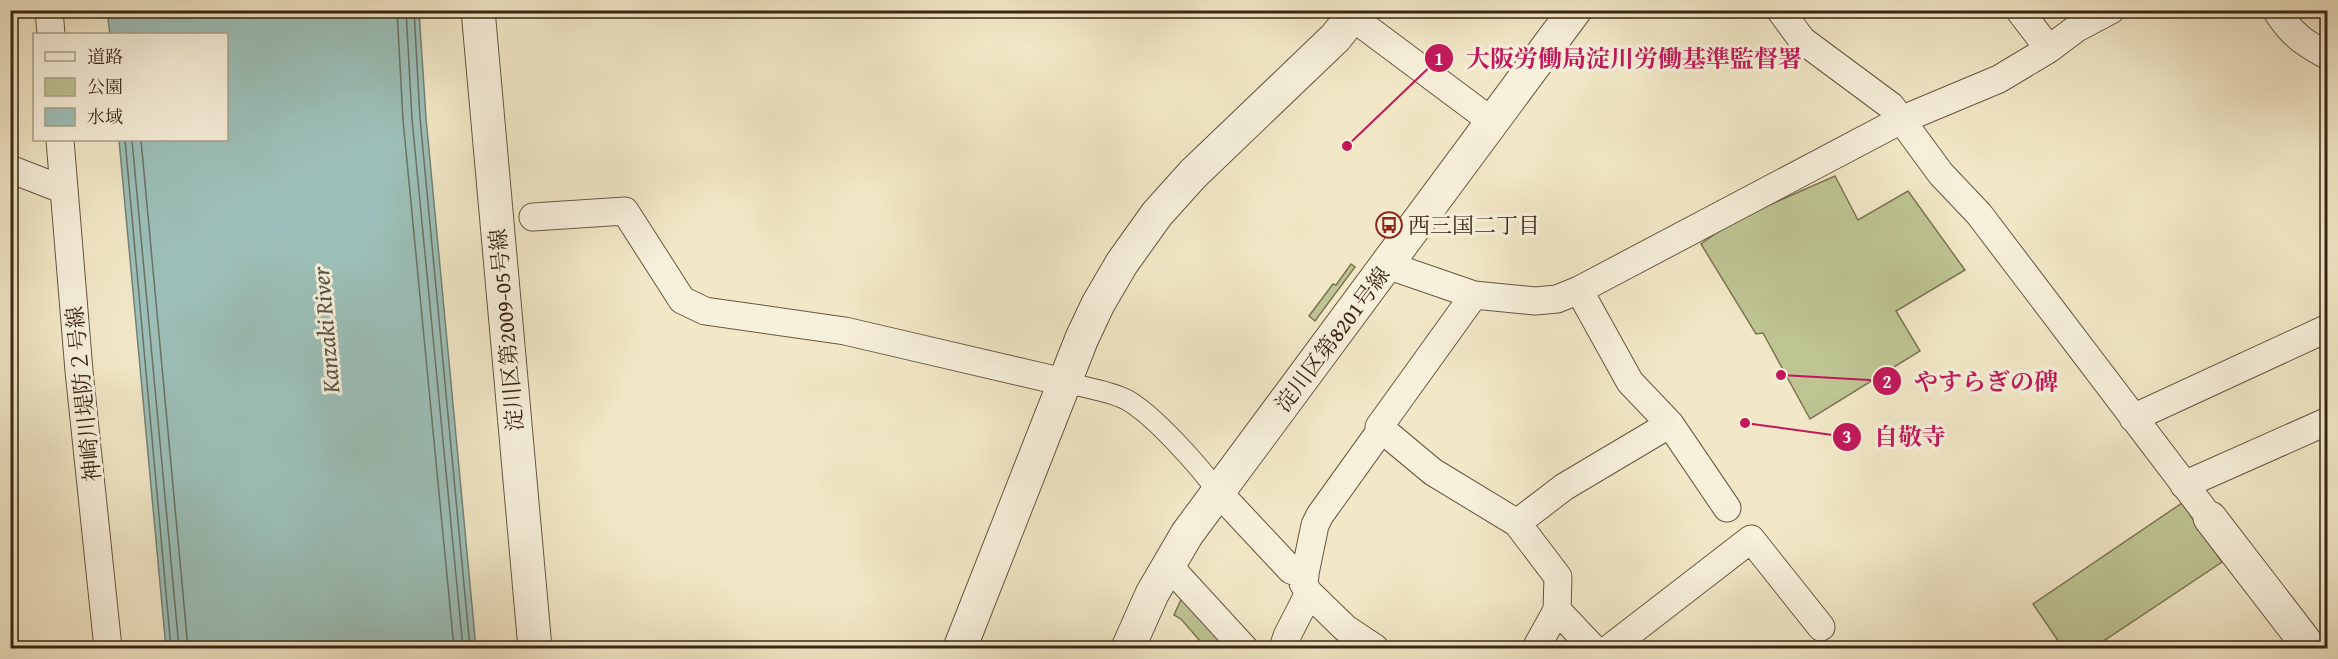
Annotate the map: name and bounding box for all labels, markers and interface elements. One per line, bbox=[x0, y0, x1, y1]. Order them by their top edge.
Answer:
legend bbox=[33, 33, 228, 141]
callout: 大阪労働局淀川労働基準監督署 bbox=[1424, 37, 1814, 79]
text: 大阪労働局淀川労働基準監督署 bbox=[1466, 41, 1802, 76]
text: 道路 bbox=[87, 43, 123, 70]
text: 1 bbox=[1434, 45, 1444, 72]
text: 公園 bbox=[87, 73, 123, 100]
text: 水域 bbox=[87, 103, 123, 130]
place label: 西三国二丁目 bbox=[1408, 209, 1540, 241]
bus stop icon: 西三国二丁目 bbox=[1374, 210, 1404, 240]
street label: 淀川区第2009-05号線 bbox=[481, 227, 531, 433]
street label: 淀川区第8201号線 bbox=[1267, 260, 1397, 418]
water label: Kanzaki River bbox=[302, 264, 349, 396]
street label: 神崎川堤防２号線 bbox=[58, 305, 108, 483]
callout: やすらぎの碑 bbox=[1872, 360, 2070, 402]
text: やすらぎの碑 bbox=[1914, 364, 2058, 399]
text: 2 bbox=[1882, 368, 1892, 395]
callout: 自敬寺 bbox=[1832, 416, 1958, 458]
text: 自敬寺 bbox=[1874, 419, 1946, 454]
text: 3 bbox=[1842, 423, 1852, 450]

